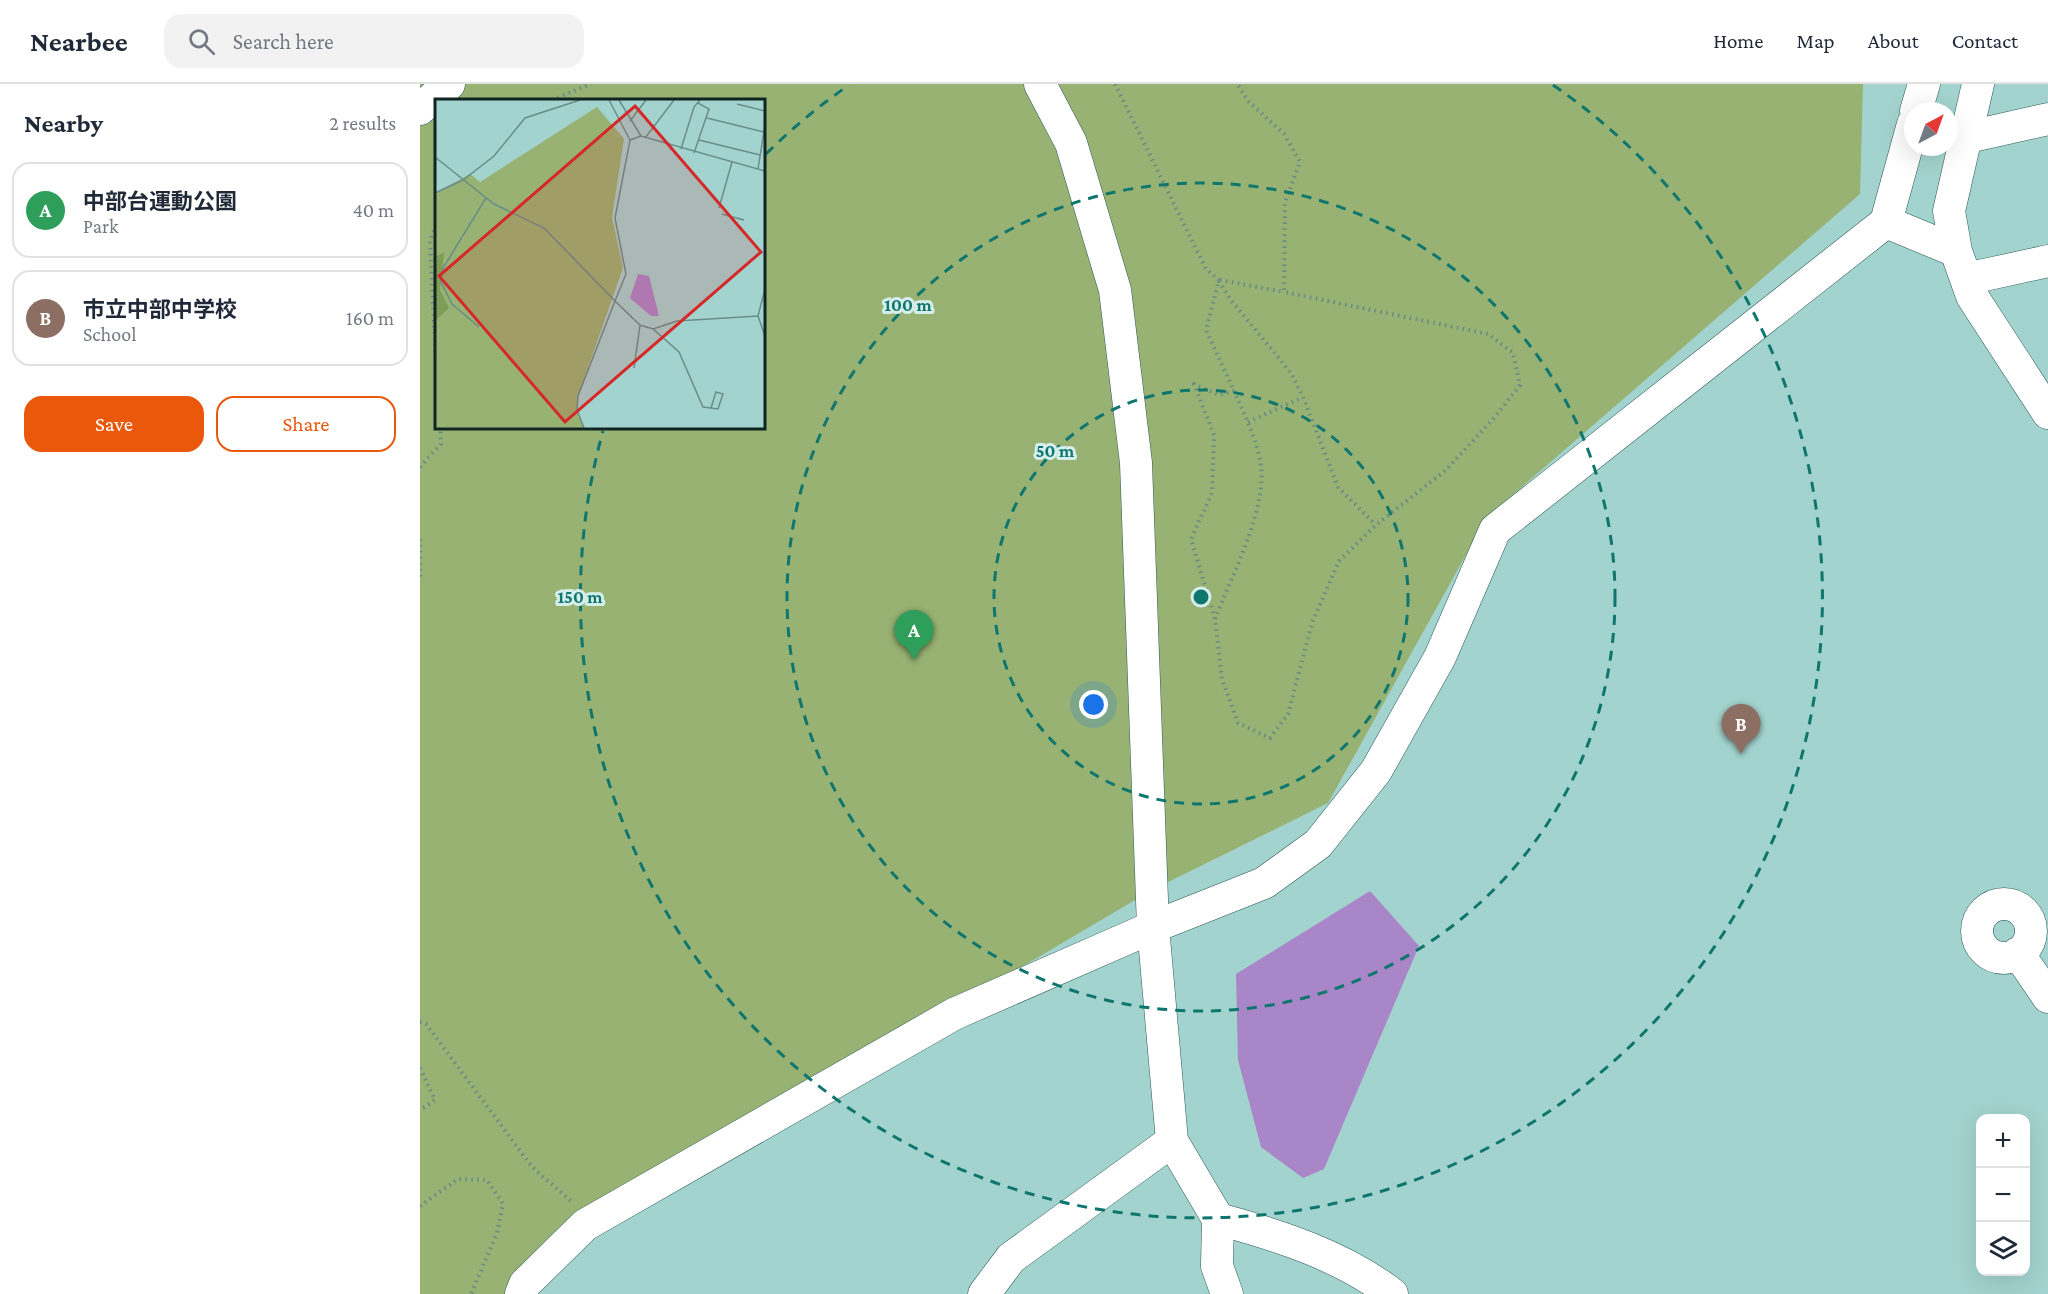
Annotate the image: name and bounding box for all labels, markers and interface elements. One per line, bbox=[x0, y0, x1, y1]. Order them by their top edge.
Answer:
search box bbox=[164, 14, 584, 68]
icon: search bbox=[185, 25, 218, 58]
text: Nearbee bbox=[30, 26, 128, 57]
text: Search here bbox=[233, 29, 334, 54]
text: Home bbox=[1713, 29, 1763, 53]
text: Map bbox=[1796, 29, 1835, 53]
text: About bbox=[1868, 29, 1919, 53]
text: Contact bbox=[1952, 29, 2018, 53]
inset map bbox=[435, 99, 765, 429]
north arrow bbox=[1904, 102, 1958, 156]
text: Nearby bbox=[24, 109, 103, 138]
text: 2 results bbox=[329, 112, 396, 134]
text: 中部台運動公園 bbox=[83, 189, 237, 214]
text: A bbox=[40, 199, 51, 221]
text: 40 m bbox=[353, 199, 394, 221]
text: Park bbox=[83, 215, 119, 237]
text: 100 m bbox=[884, 295, 932, 315]
text: 市立中部中学校 bbox=[83, 297, 237, 322]
text: B bbox=[40, 307, 51, 329]
text: 160 m bbox=[346, 307, 394, 329]
text: School bbox=[83, 323, 136, 345]
button: Save bbox=[24, 396, 204, 452]
button: Share bbox=[216, 396, 396, 452]
text: 50 m bbox=[1036, 441, 1075, 461]
text: 150 m bbox=[557, 587, 603, 607]
centre of rings bbox=[1191, 587, 1211, 607]
pin: A bbox=[894, 610, 934, 660]
your location bbox=[1079, 690, 1108, 719]
pin: B bbox=[1722, 704, 1760, 754]
map controls bbox=[1976, 1114, 2030, 1276]
button: + bbox=[1976, 1114, 2030, 1168]
button: − bbox=[1976, 1168, 2030, 1222]
button: layers bbox=[1976, 1222, 2030, 1276]

